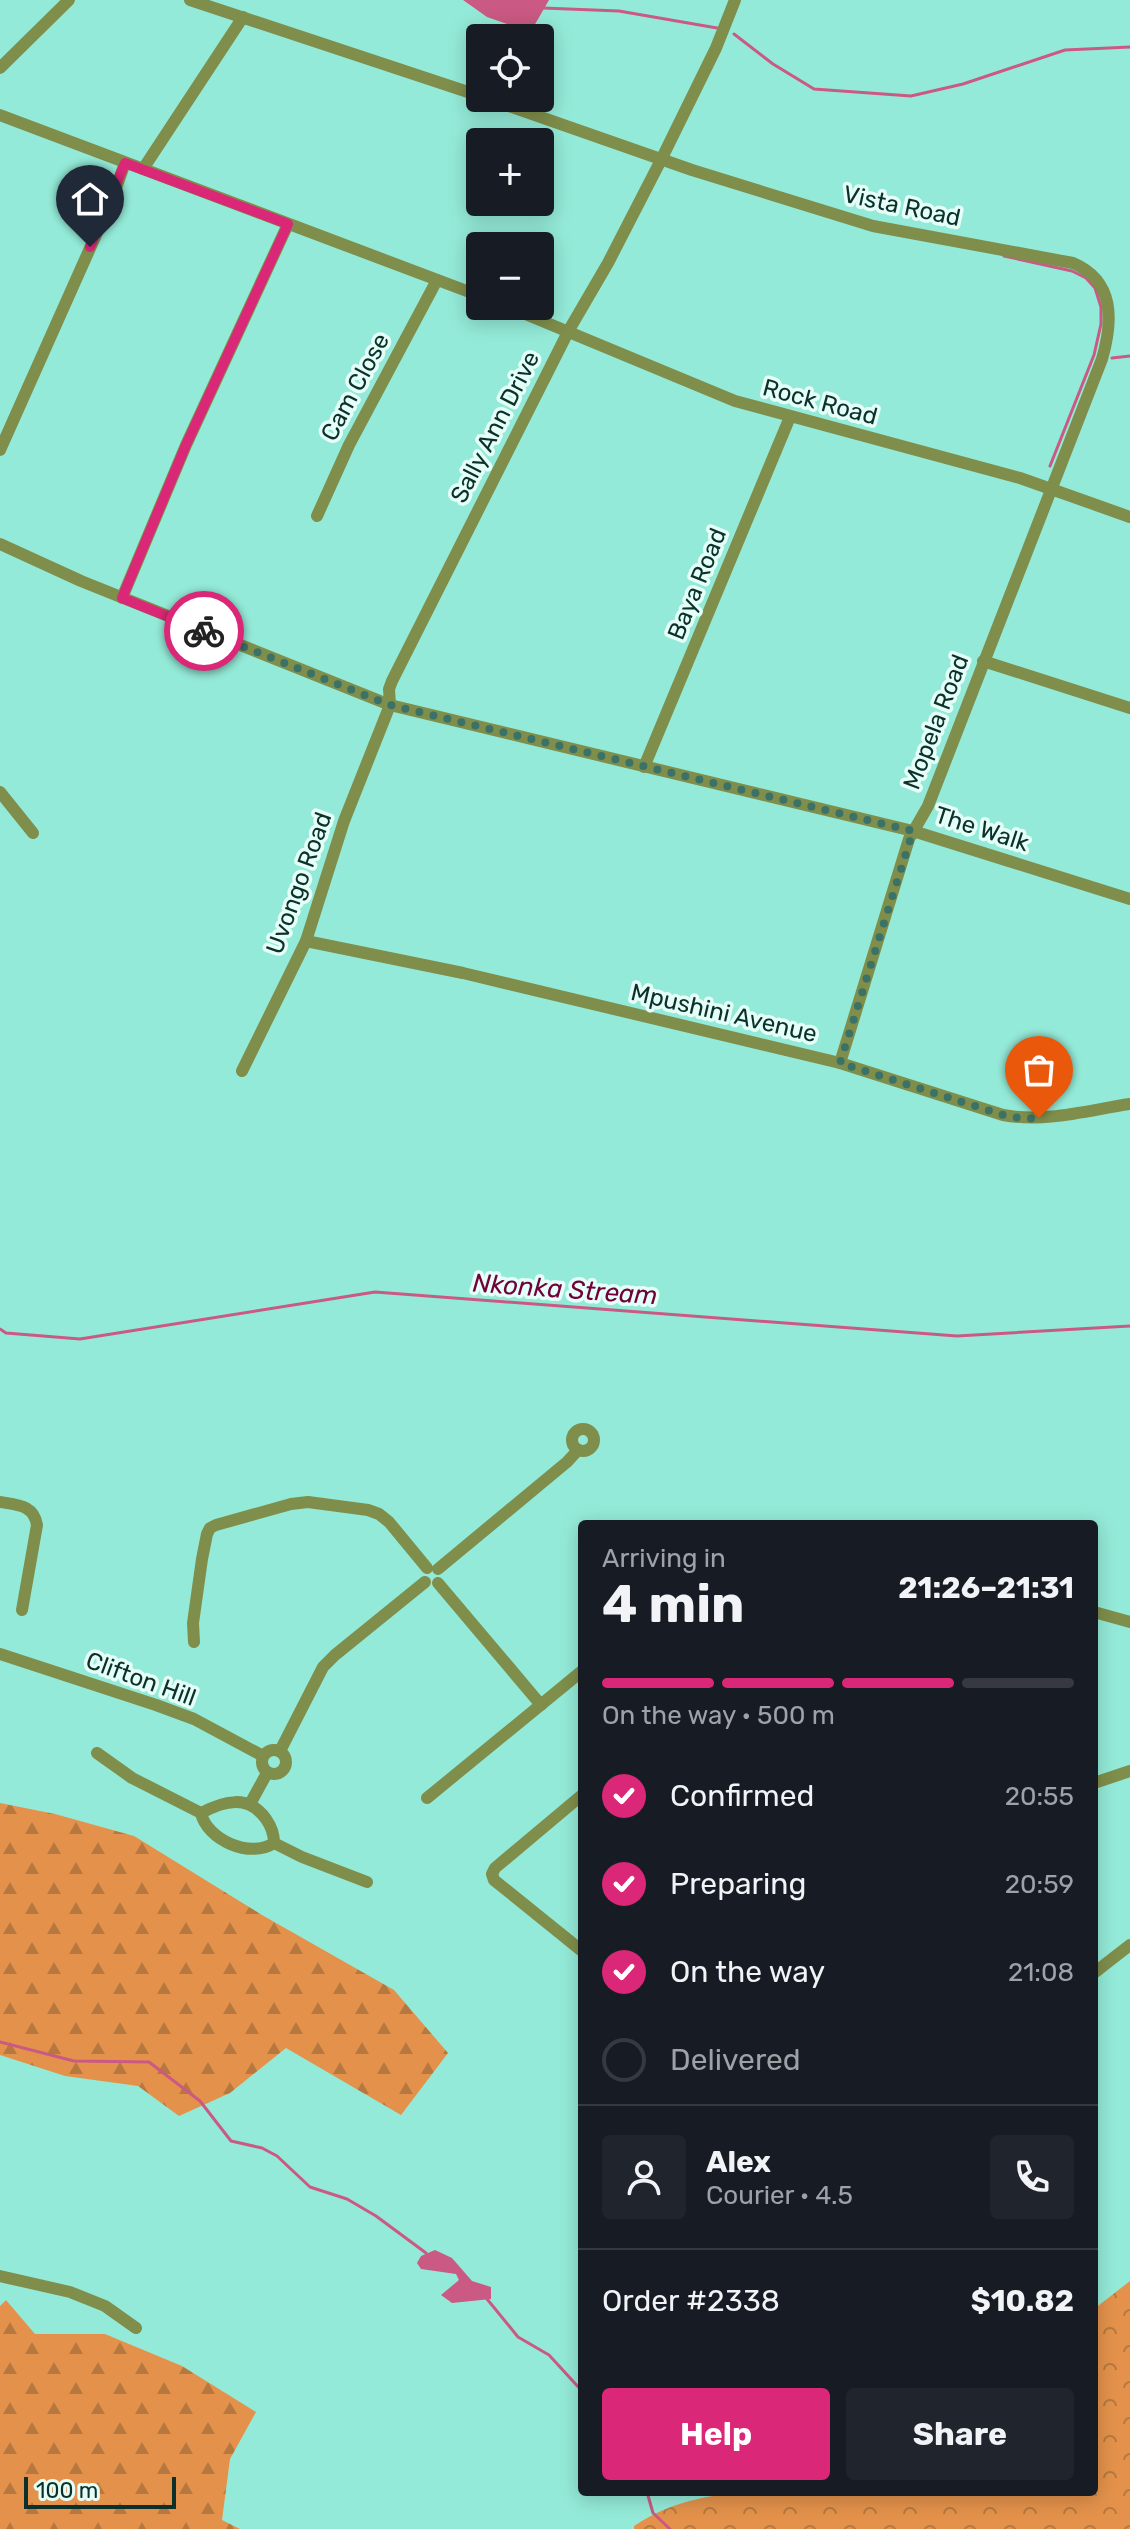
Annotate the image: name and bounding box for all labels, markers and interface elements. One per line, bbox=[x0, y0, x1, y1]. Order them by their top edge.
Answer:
map controls bbox=[466, 24, 554, 320]
button: locate bbox=[466, 24, 554, 112]
button: + bbox=[466, 128, 554, 216]
pin bbox=[56, 165, 124, 247]
icon: home bbox=[68, 177, 112, 221]
street label: Vista Road bbox=[841, 180, 963, 232]
button: − bbox=[466, 232, 554, 320]
street label: Cam Close bbox=[315, 328, 395, 446]
street label: Sally Ann Drive bbox=[445, 346, 545, 508]
street label: Rock Road bbox=[760, 373, 880, 431]
street label: Baya Road bbox=[662, 524, 732, 644]
courier bbox=[164, 591, 244, 671]
icon: bike bbox=[182, 609, 226, 653]
street label: Mopela Road bbox=[897, 651, 975, 793]
street label: The Walk bbox=[931, 801, 1033, 858]
street label: Uvongo Road bbox=[260, 808, 338, 958]
street label: Mpushini Avenue bbox=[628, 978, 820, 1048]
pin bbox=[1005, 1036, 1073, 1118]
icon: bag bbox=[1017, 1048, 1061, 1092]
water label: Nkonka Stream bbox=[471, 1268, 659, 1311]
text: Arriving in bbox=[602, 1543, 726, 1574]
text: 21:26–21:31 bbox=[898, 1570, 1074, 1606]
text: 4 min bbox=[602, 1573, 745, 1635]
street label: Clifton Hill bbox=[82, 1646, 200, 1712]
text: On the way · 500 m bbox=[602, 1700, 835, 1731]
icon: check bbox=[602, 1774, 646, 1818]
text: Confirmed bbox=[670, 1778, 814, 1814]
text: 20:55 bbox=[1005, 1781, 1074, 1812]
icon: check bbox=[602, 1862, 646, 1906]
text: Preparing bbox=[670, 1866, 806, 1902]
text: 20:59 bbox=[1005, 1869, 1074, 1900]
icon: check bbox=[602, 1950, 646, 1994]
text: On the way bbox=[670, 1954, 825, 1990]
text: 21:08 bbox=[1008, 1957, 1074, 1988]
text: Delivered bbox=[670, 2042, 801, 2078]
button: person bbox=[602, 2135, 686, 2219]
button: phone bbox=[990, 2135, 1074, 2219]
text: Alex bbox=[706, 2144, 771, 2180]
text: Courier · 4.5 bbox=[706, 2180, 853, 2211]
text: Order #2338 bbox=[602, 2283, 780, 2319]
text: $10.82 bbox=[971, 2283, 1074, 2319]
button: Help bbox=[602, 2388, 830, 2480]
button: Share bbox=[846, 2388, 1074, 2480]
scale bar bbox=[24, 2473, 176, 2509]
text: 100 m bbox=[36, 2477, 98, 2504]

